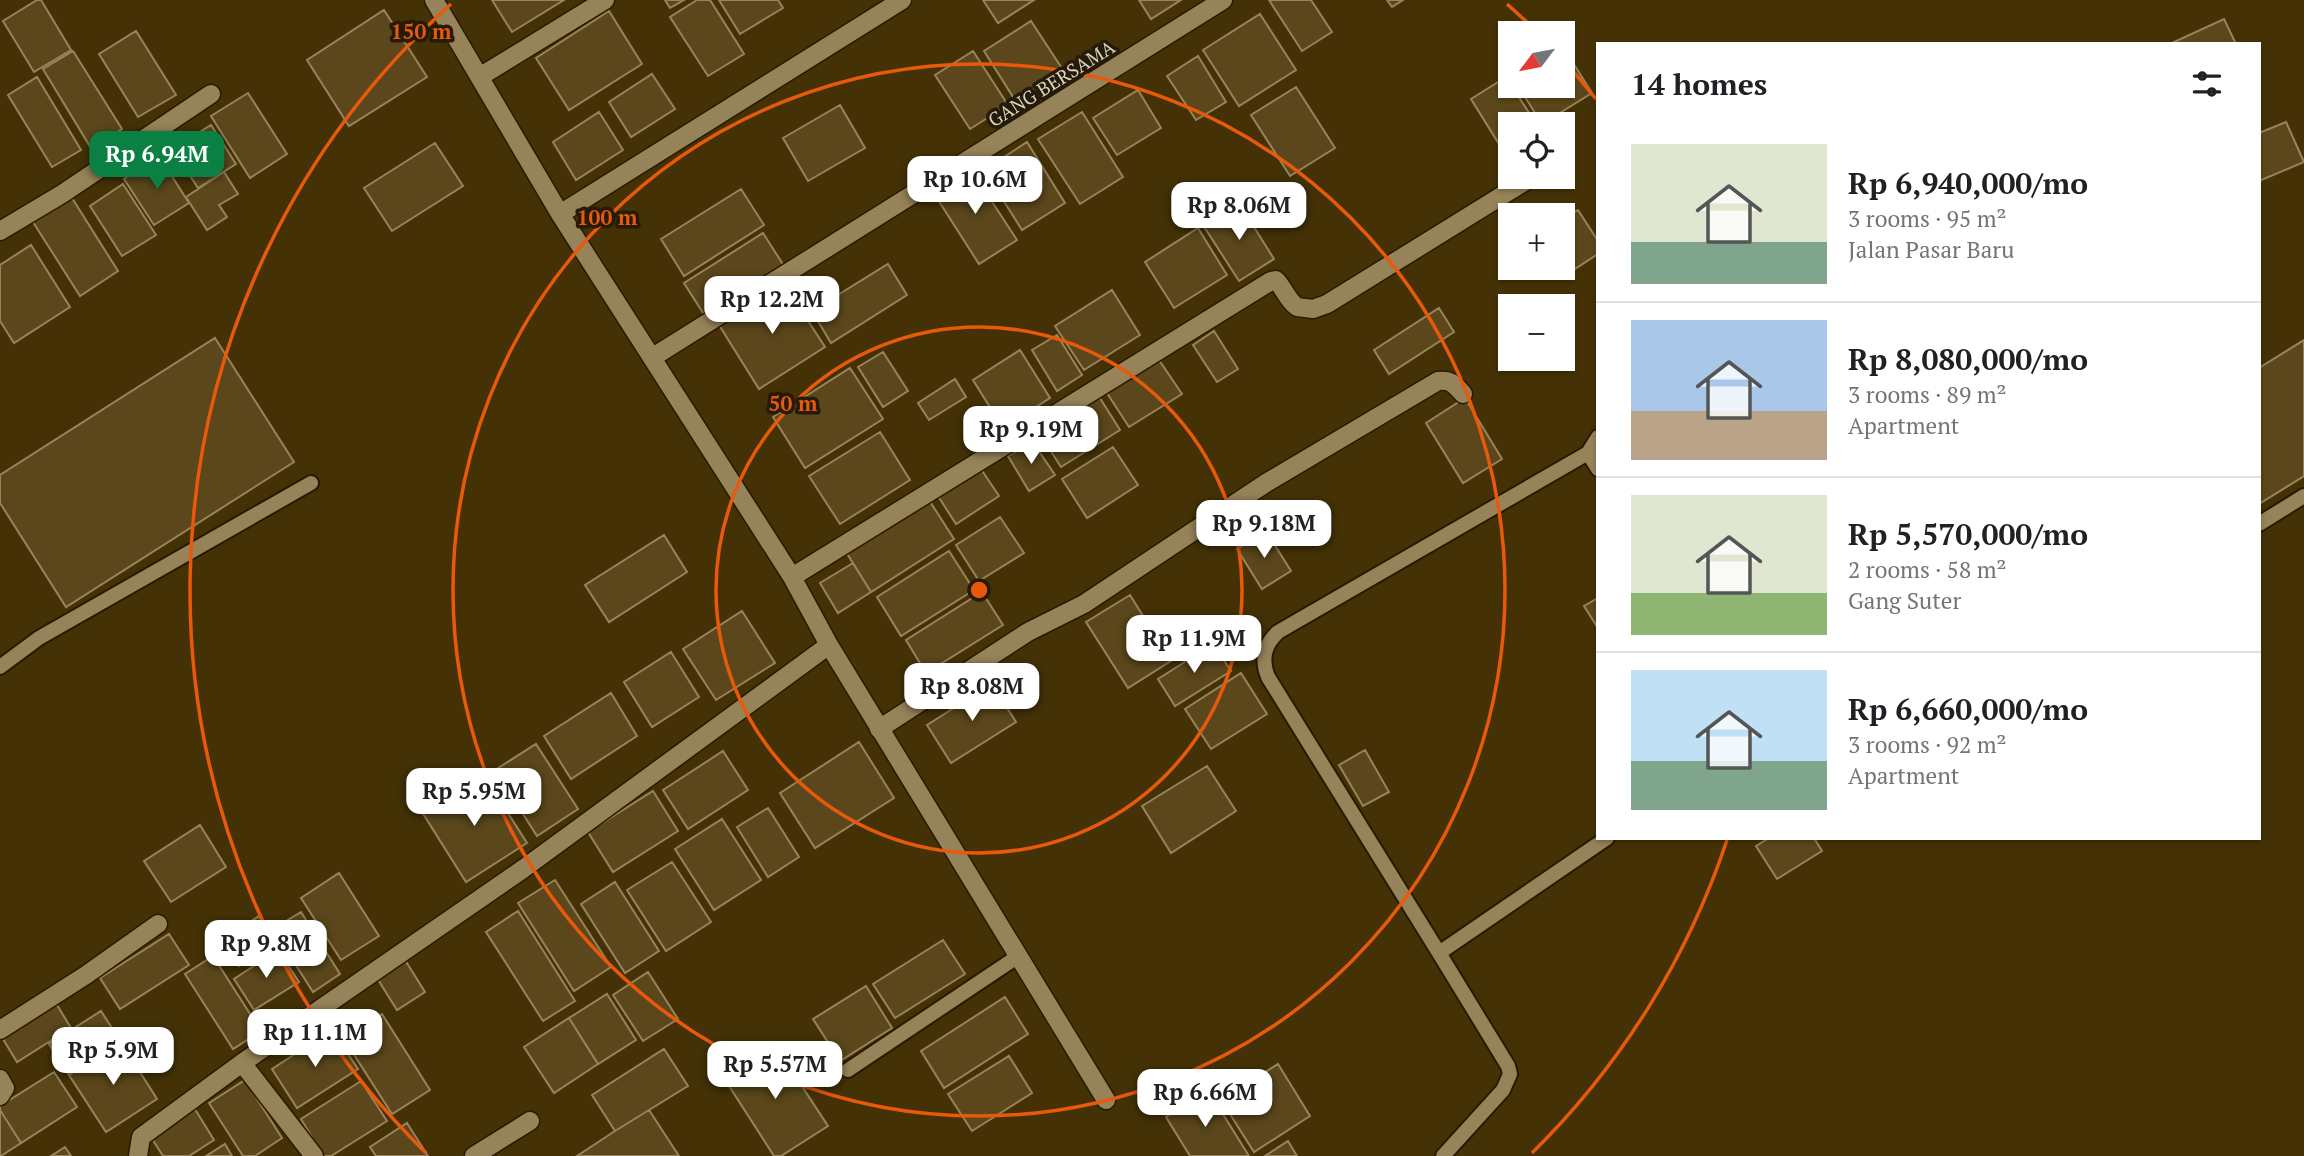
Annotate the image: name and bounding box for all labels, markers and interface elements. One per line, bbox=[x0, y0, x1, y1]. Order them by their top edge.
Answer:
text: 150 m bbox=[391, 17, 452, 45]
north arrow bbox=[1498, 21, 1575, 98]
map controls bbox=[1498, 21, 1575, 371]
street label: GANG BERSAMA bbox=[983, 34, 1119, 132]
text: 14 homes bbox=[1631, 64, 1767, 104]
icon: filters bbox=[2188, 65, 2226, 103]
button: locate bbox=[1498, 112, 1575, 189]
pin: Rp 6.94M bbox=[85, 132, 229, 191]
text: Rp 6.94M bbox=[105, 138, 209, 169]
pin: Rp 10.6M bbox=[903, 156, 1047, 216]
text: Rp 10.6M bbox=[923, 163, 1027, 194]
text: Rp 6,940,000/mo bbox=[1848, 163, 2088, 203]
icon: home bbox=[1687, 172, 1771, 256]
pin: Rp 8.06M bbox=[1167, 182, 1311, 242]
text: Rp 8.06M bbox=[1187, 189, 1291, 220]
text: 100 m bbox=[577, 203, 638, 231]
button: + bbox=[1498, 203, 1575, 280]
text: 3 rooms · 95 m² bbox=[1848, 203, 2007, 234]
text: Jalan Pasar Baru bbox=[1848, 234, 2014, 265]
pin: Rp 12.2M bbox=[700, 276, 844, 336]
text: Rp 12.2M bbox=[720, 283, 824, 314]
button: − bbox=[1498, 294, 1575, 371]
text: Rp 8,080,000/mo bbox=[1848, 339, 2088, 379]
icon: home bbox=[1687, 348, 1771, 432]
text: 3 rooms · 89 m² bbox=[1848, 379, 2007, 410]
text: 50 m bbox=[769, 389, 818, 417]
pin: Rp 9.19M bbox=[959, 406, 1103, 466]
text: Apartment bbox=[1848, 410, 1959, 441]
text: Rp 9.19M bbox=[979, 413, 1083, 444]
pin: Rp 9.18M bbox=[1192, 500, 1336, 560]
text: Rp 9.18M bbox=[1212, 507, 1316, 538]
text: Rp 5,570,000/mo bbox=[1848, 514, 2088, 554]
icon: home bbox=[1687, 523, 1771, 607]
text: 2 rooms · 58 m² bbox=[1848, 554, 2007, 585]
centre of rings bbox=[967, 578, 991, 602]
text: Gang Suter bbox=[1848, 585, 1961, 616]
pin: Rp 11.9M bbox=[1122, 616, 1266, 675]
text: Rp 11.9M bbox=[1142, 622, 1246, 653]
pin: Rp 8.08M bbox=[900, 664, 1044, 723]
text: Rp 8.08M bbox=[920, 670, 1024, 701]
text: Rp 6,660,000/mo bbox=[1848, 689, 2088, 729]
icon: home bbox=[1687, 698, 1771, 782]
text: 3 rooms · 92 m² bbox=[1848, 729, 2007, 760]
text: Apartment bbox=[1848, 760, 1959, 791]
pin: Rp 5.95M bbox=[402, 768, 546, 828]
text: Rp 5.95M bbox=[422, 775, 526, 806]
pin: Rp 9.8M bbox=[201, 920, 331, 980]
text: Rp 9.8M bbox=[221, 927, 311, 958]
pin: Rp 11.1M bbox=[243, 1010, 387, 1069]
text: Rp 11.1M bbox=[263, 1016, 367, 1047]
pin: Rp 5.9M bbox=[48, 1028, 178, 1087]
text: Rp 5.9M bbox=[68, 1034, 158, 1065]
pin: Rp 5.57M bbox=[703, 1042, 847, 1101]
text: Rp 5.57M bbox=[723, 1048, 827, 1079]
pin: Rp 6.66M bbox=[1133, 1070, 1277, 1129]
text: Rp 6.66M bbox=[1153, 1076, 1257, 1107]

